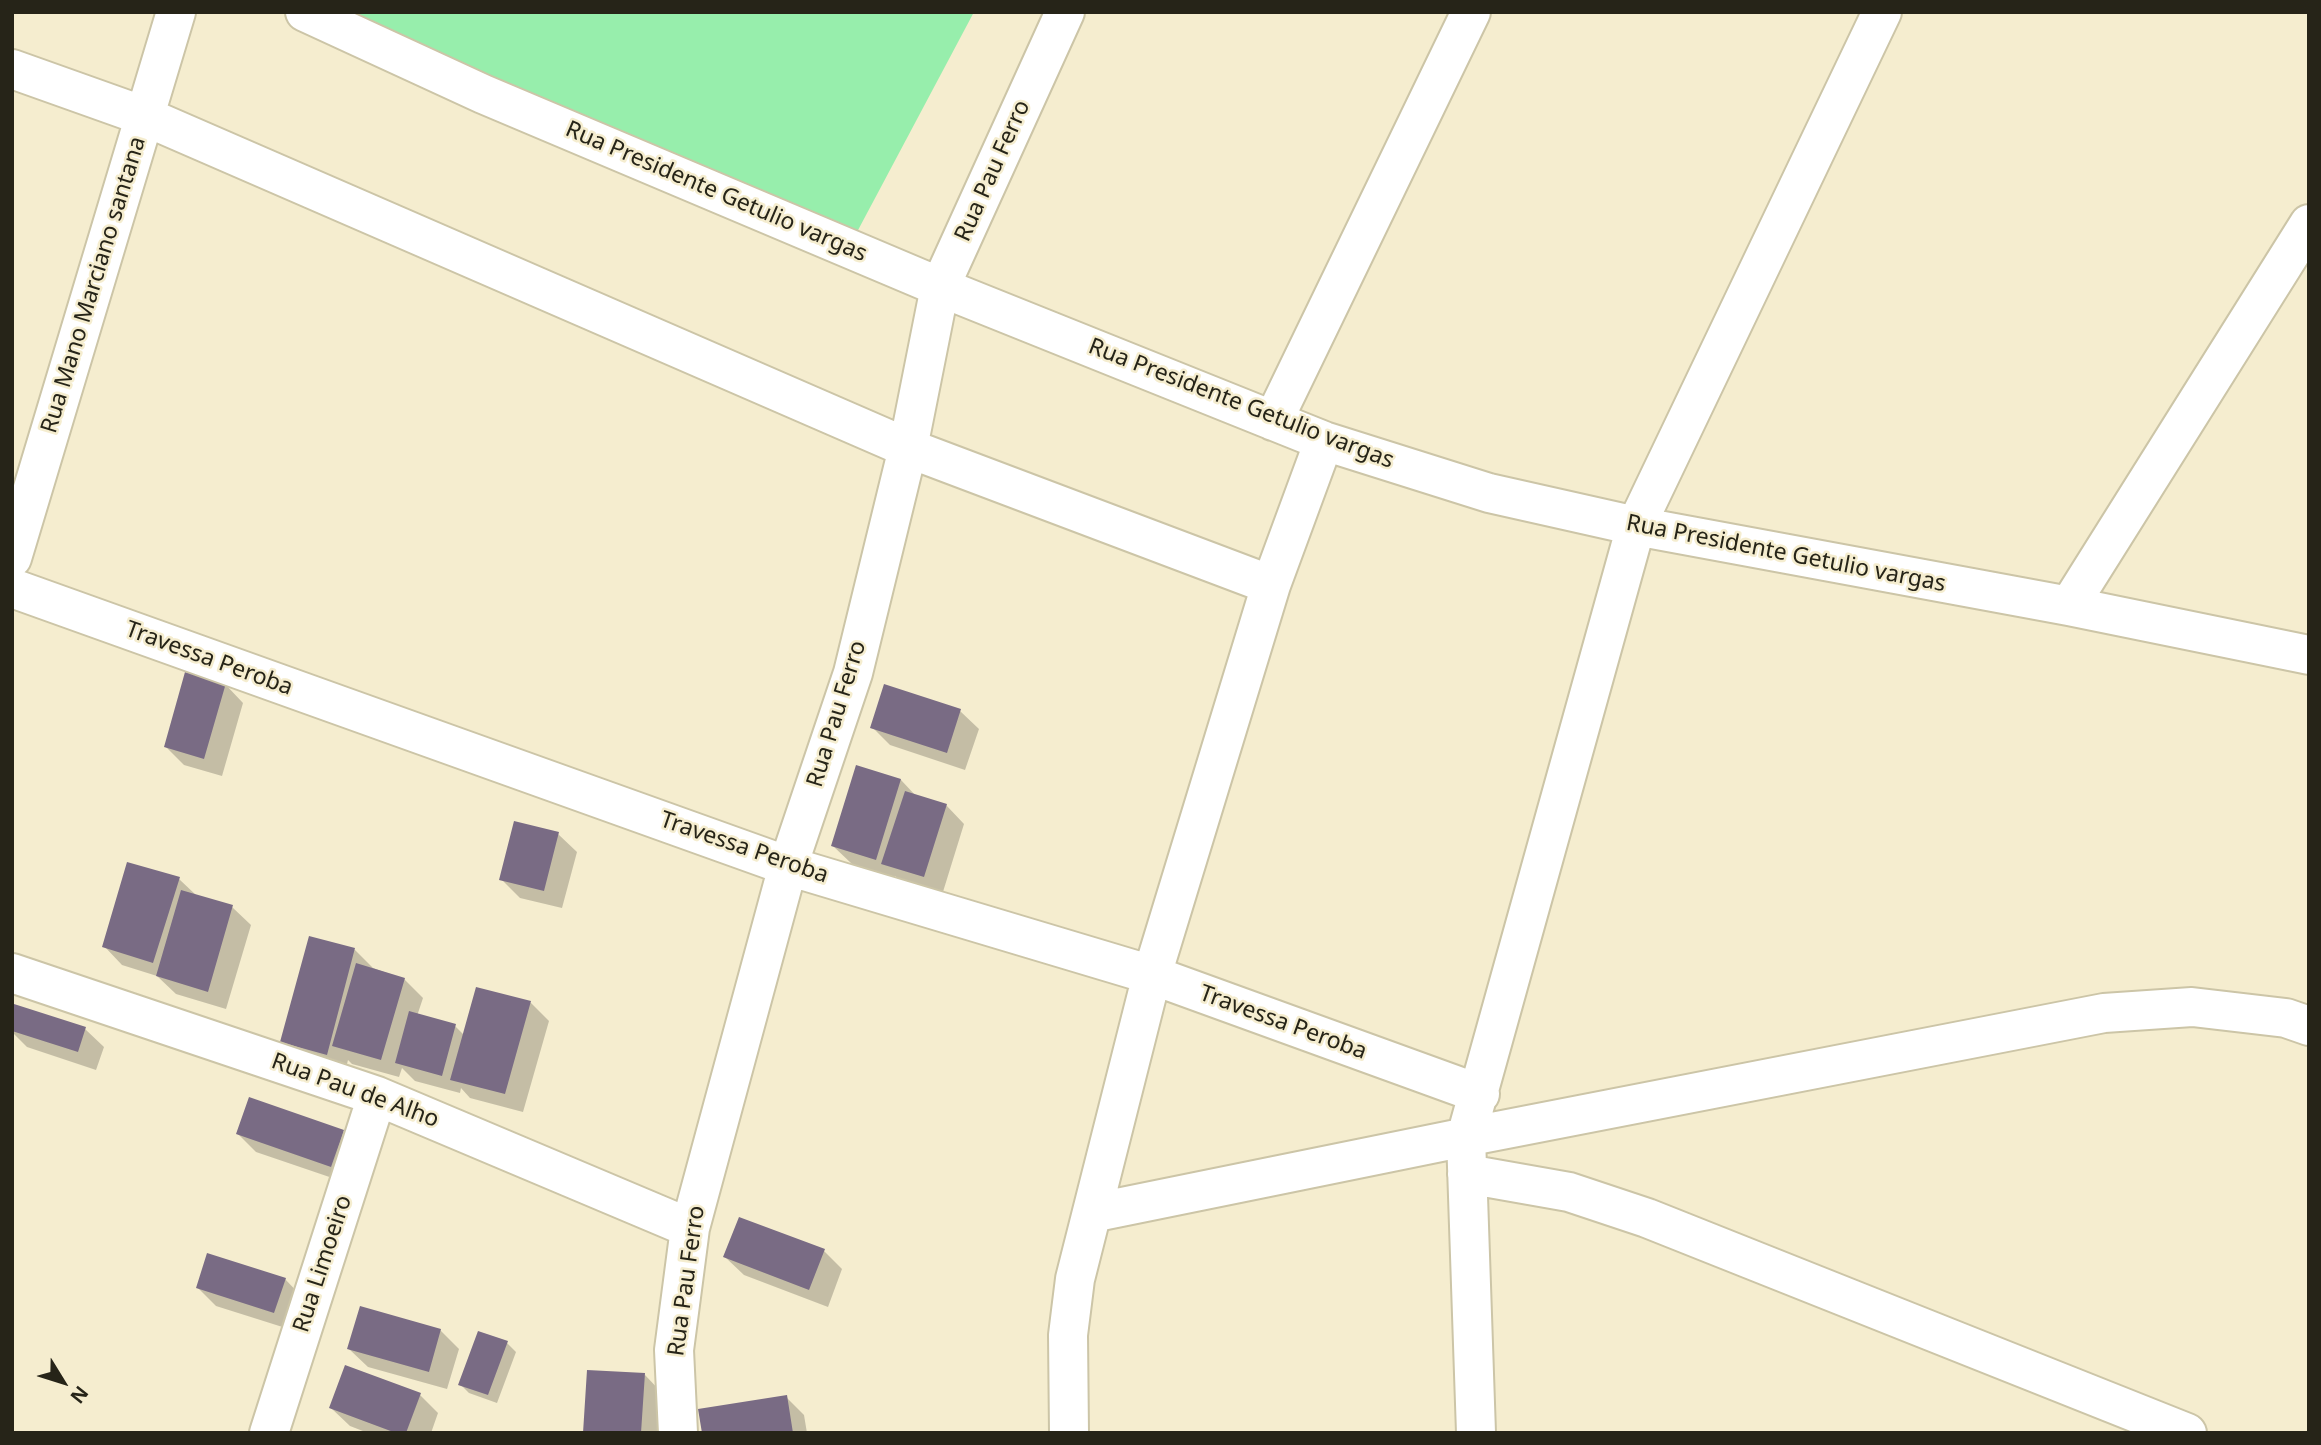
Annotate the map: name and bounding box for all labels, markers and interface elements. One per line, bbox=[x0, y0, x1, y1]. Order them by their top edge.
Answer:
street label: Rua Pau Ferro bbox=[950, 96, 1036, 246]
street label: Rua Presidente Getulio vargas bbox=[561, 116, 871, 268]
street label: Rua Mano Marciano santana bbox=[36, 133, 152, 437]
street label: Rua Presidente Getulio vargas bbox=[1084, 333, 1398, 475]
street label: Rua Presidente Getulio vargas bbox=[1624, 509, 1948, 599]
street label: Travessa Peroba bbox=[122, 616, 296, 702]
street label: Rua Pau Ferro bbox=[802, 637, 872, 791]
street label: Travessa Peroba bbox=[656, 806, 832, 890]
street label: Travessa Peroba bbox=[1196, 980, 1370, 1066]
street label: Rua Pau de Alho bbox=[267, 1048, 443, 1134]
street label: Rua Limoeiro bbox=[288, 1192, 358, 1336]
street label: Rua Pau Ferro bbox=[663, 1204, 711, 1358]
north arrow bbox=[28, 1347, 98, 1417]
text: N bbox=[65, 1381, 95, 1409]

